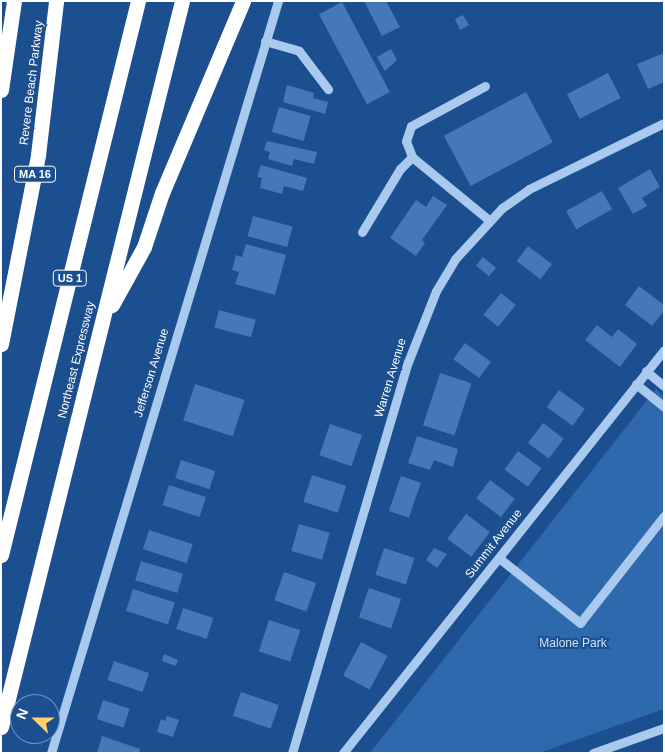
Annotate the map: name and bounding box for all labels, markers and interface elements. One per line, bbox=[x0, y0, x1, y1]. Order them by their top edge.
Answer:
street label: Revere Beach Parkway bbox=[17, 20, 47, 146]
road number: MA 16 bbox=[14, 165, 56, 182]
road number: US 1 bbox=[52, 270, 88, 286]
street label: Northeast Expressway bbox=[55, 300, 99, 420]
street label: Jefferson Avenue bbox=[132, 326, 172, 420]
street label: Warren Avenue bbox=[372, 336, 410, 420]
street label: Summit Avenue bbox=[462, 506, 526, 582]
park label: Malone Park bbox=[539, 637, 607, 651]
north arrow bbox=[10, 694, 60, 744]
text: N bbox=[13, 706, 31, 721]

